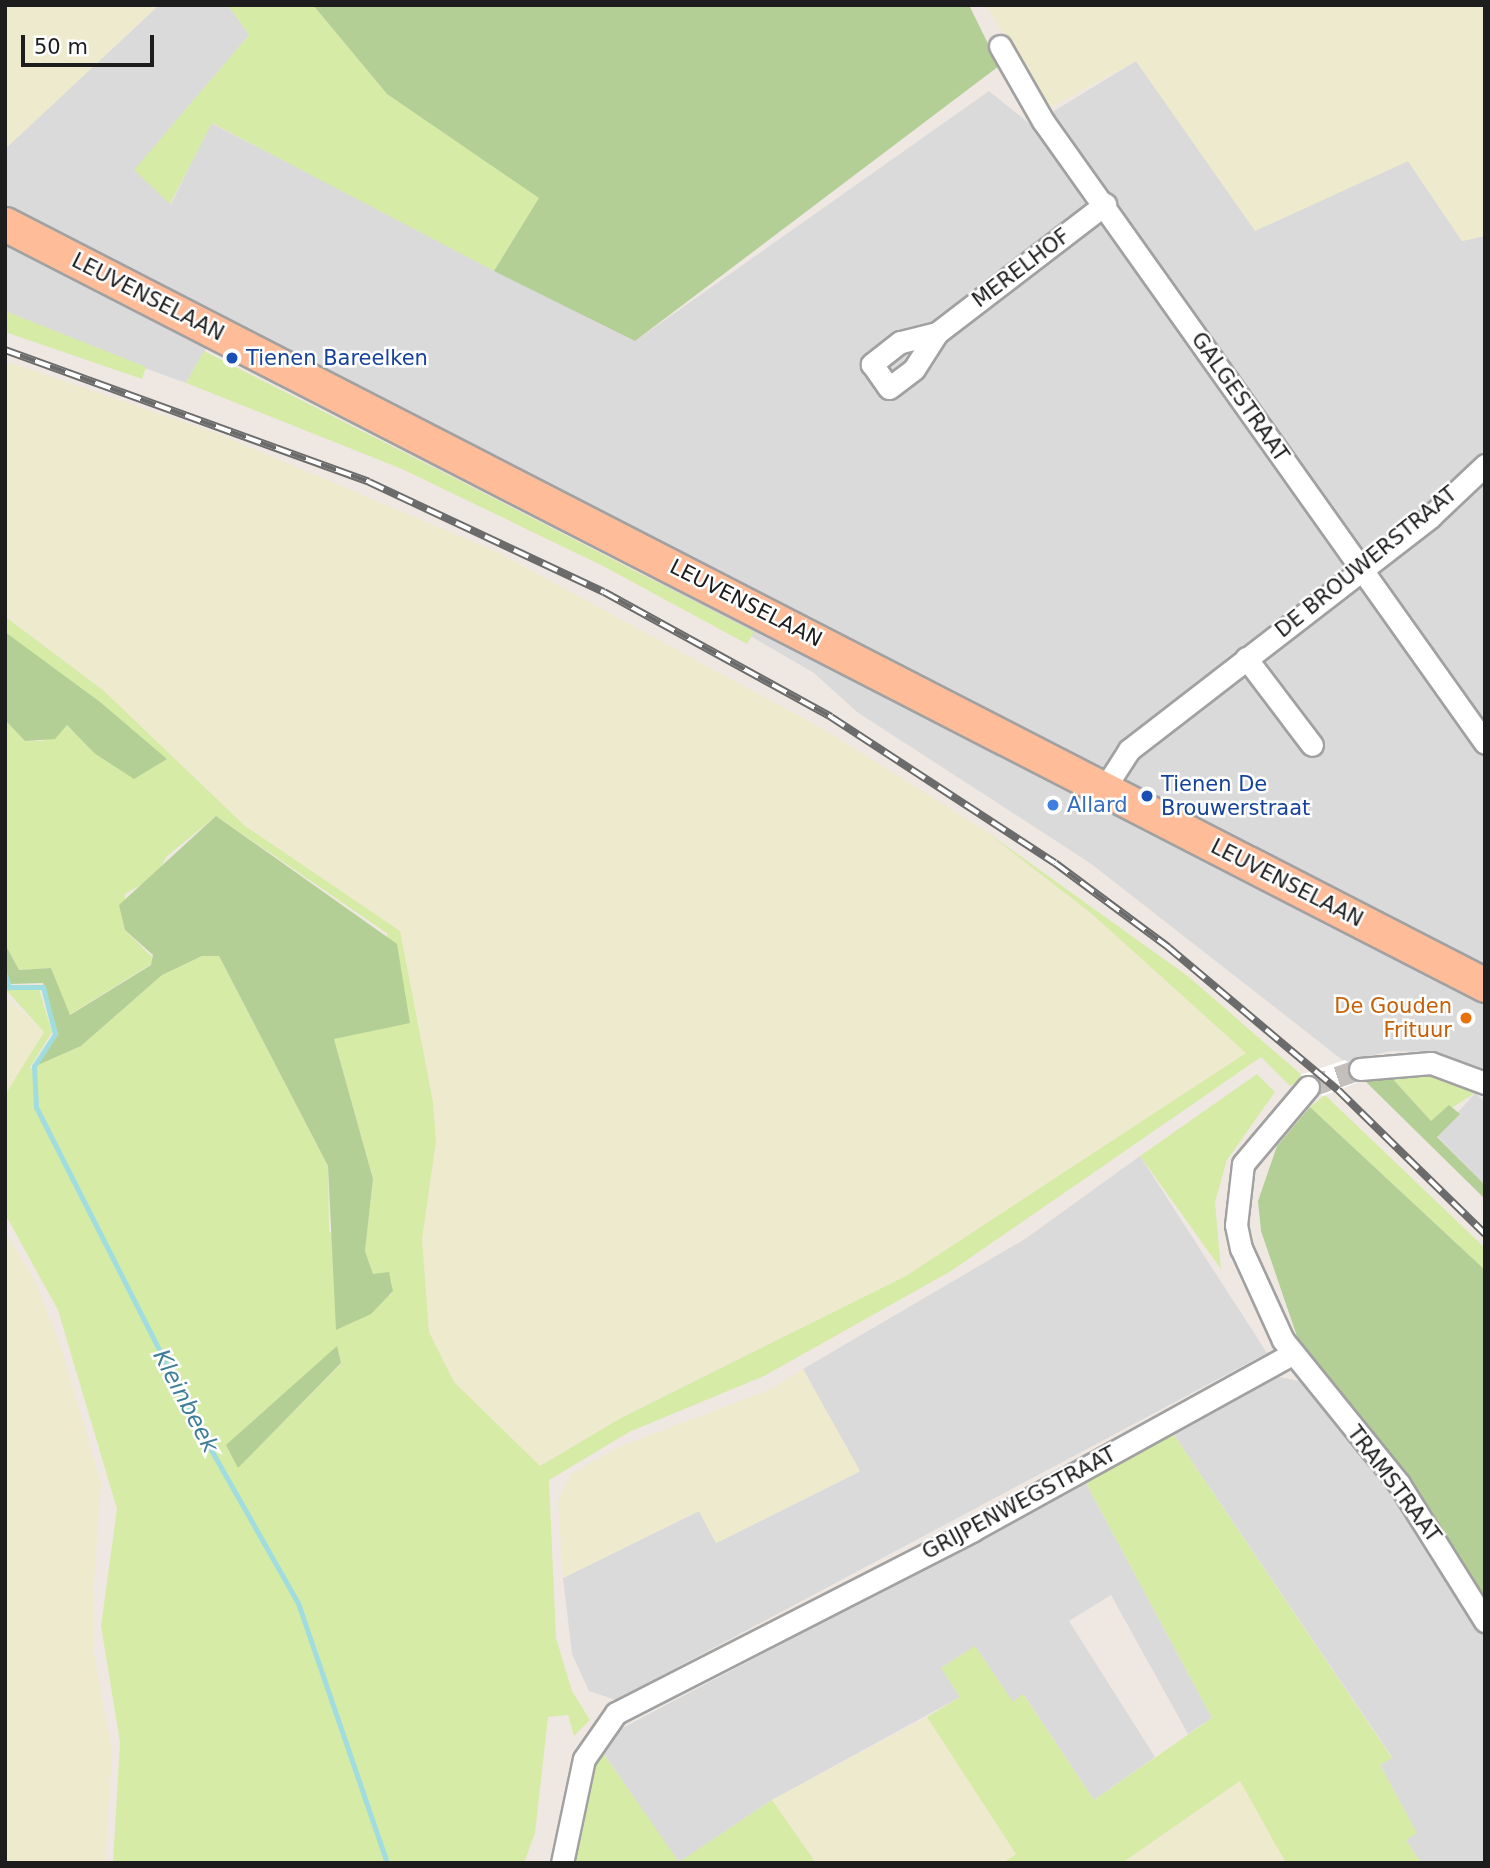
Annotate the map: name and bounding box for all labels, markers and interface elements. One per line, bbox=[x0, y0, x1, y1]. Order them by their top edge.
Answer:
scale bar bbox=[24, 21, 158, 65]
text: 50 m bbox=[34, 35, 88, 59]
street label: MERELHOF bbox=[967, 223, 1075, 313]
street label: LEUVENSELAAN bbox=[68, 248, 228, 346]
street label: GALGESTRAAT bbox=[1186, 327, 1294, 467]
place label: Tienen Bareelken bbox=[246, 345, 428, 371]
marker: Tienen Bareelken bbox=[224, 350, 240, 366]
street label: DE BROUWERSTRAAT bbox=[1270, 481, 1462, 643]
street label: LEUVENSELAAN bbox=[666, 554, 826, 652]
place label: Tienen De Brouwerstraat bbox=[1161, 771, 1310, 821]
marker: Tienen De Brouwerstraat bbox=[1139, 788, 1155, 804]
place label: Allard bbox=[1067, 792, 1127, 818]
marker: Allard bbox=[1045, 797, 1061, 813]
street label: LEUVENSELAAN bbox=[1207, 834, 1367, 932]
place label: De Gouden Frituur bbox=[1334, 993, 1452, 1043]
marker: De Gouden Frituur bbox=[1458, 1010, 1474, 1026]
water label: Kleinbeek bbox=[147, 1345, 225, 1457]
street label: TRAMSTRAAT bbox=[1342, 1421, 1446, 1547]
street label: GRIJPENWEGSTRAAT bbox=[918, 1441, 1120, 1565]

